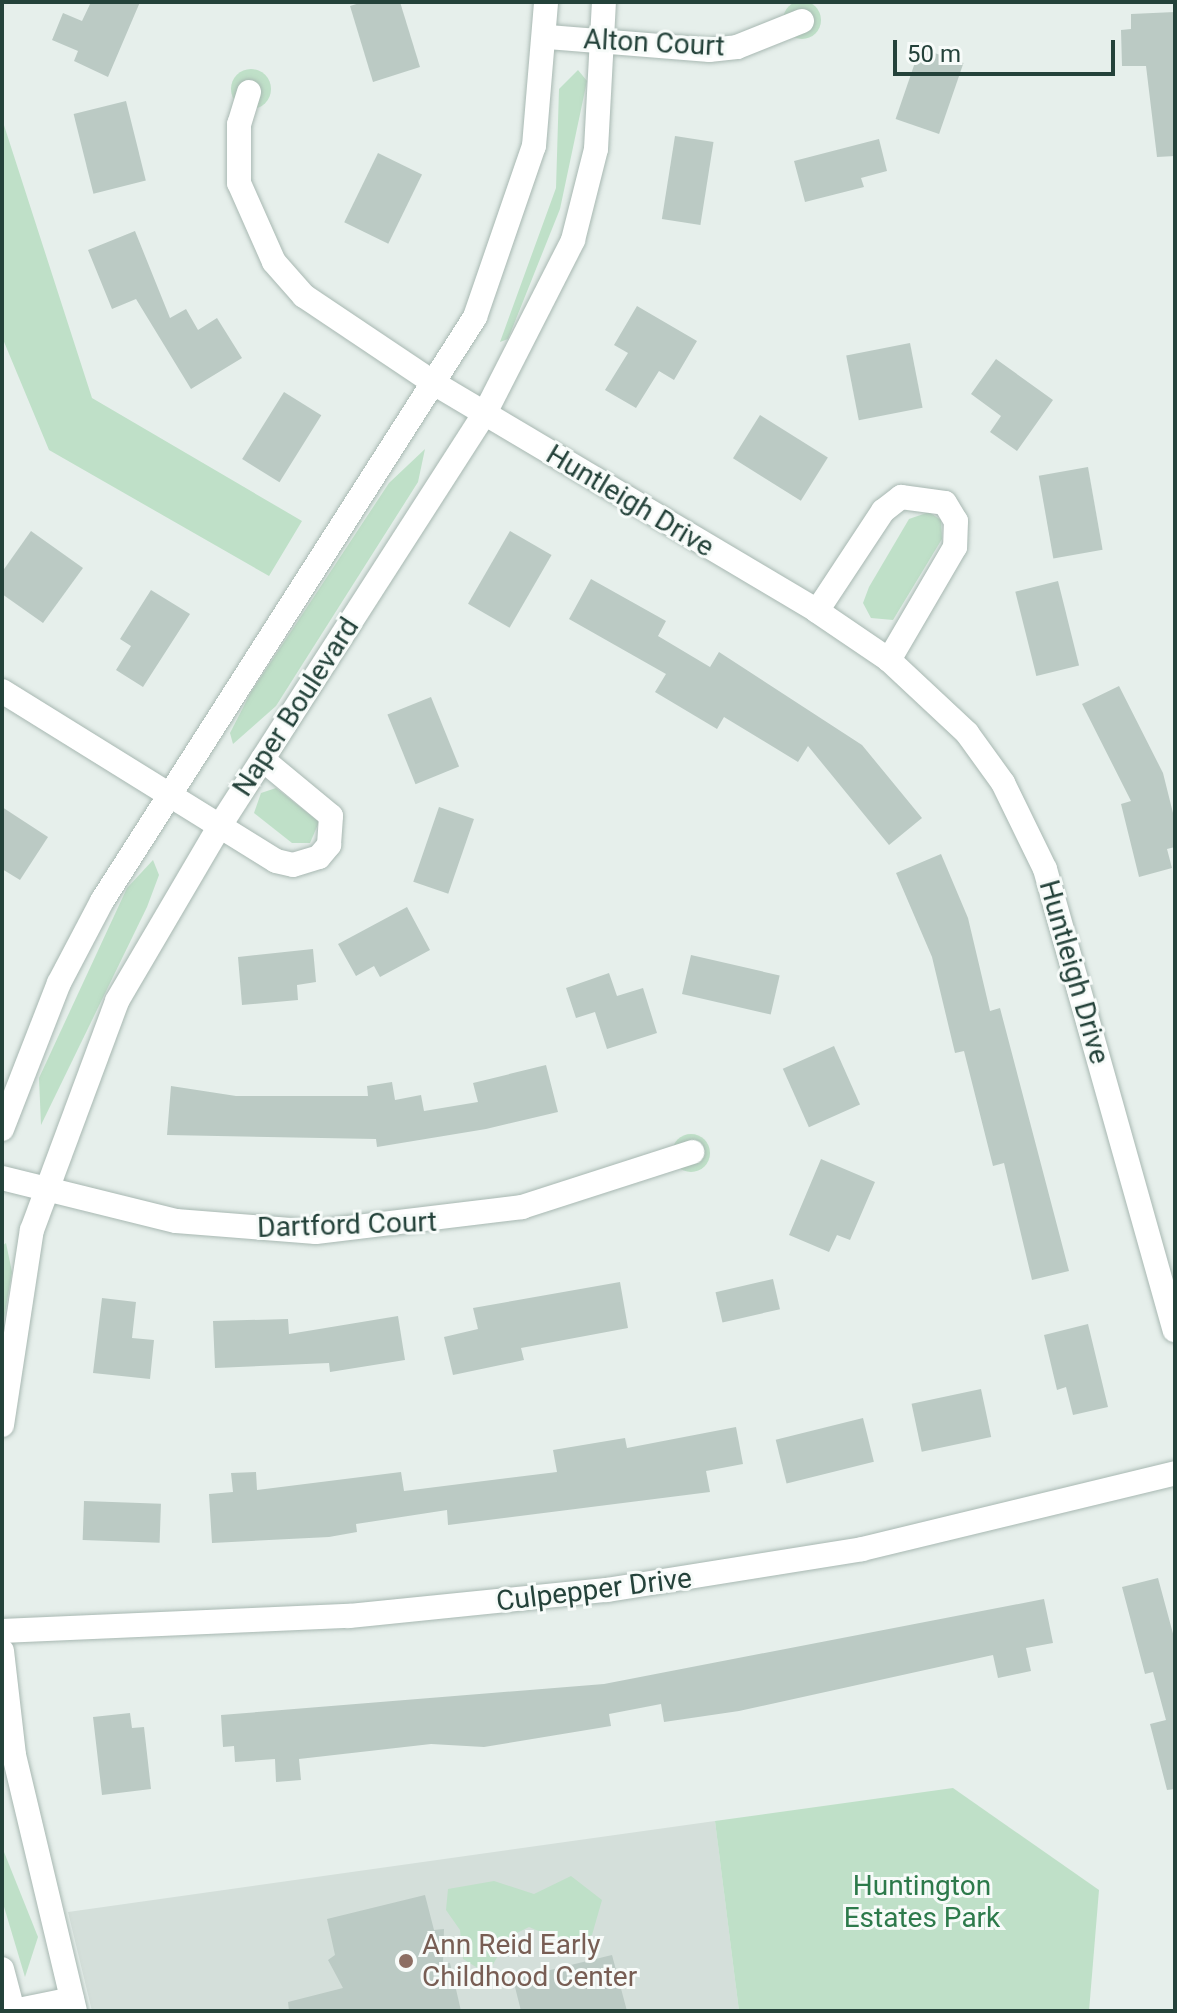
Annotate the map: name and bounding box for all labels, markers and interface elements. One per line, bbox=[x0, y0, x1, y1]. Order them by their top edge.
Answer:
street label: Alton Court bbox=[583, 23, 725, 63]
scale bar bbox=[897, 24, 1119, 74]
text: 50 m bbox=[907, 40, 961, 68]
street label: Huntleigh Drive bbox=[540, 438, 720, 564]
street label: Naper Boulevard bbox=[226, 611, 366, 803]
street label: Huntleigh Drive bbox=[1032, 876, 1116, 1068]
street label: Dartford Court bbox=[257, 1205, 437, 1245]
street label: Culpepper Drive bbox=[494, 1561, 694, 1619]
park label: Huntington Estates Park bbox=[844, 1869, 1000, 1935]
place label: Ann Reid Early Childhood Center bbox=[422, 1928, 637, 1994]
marker: Ann Reid Early Childhood Center bbox=[397, 1952, 415, 1970]

